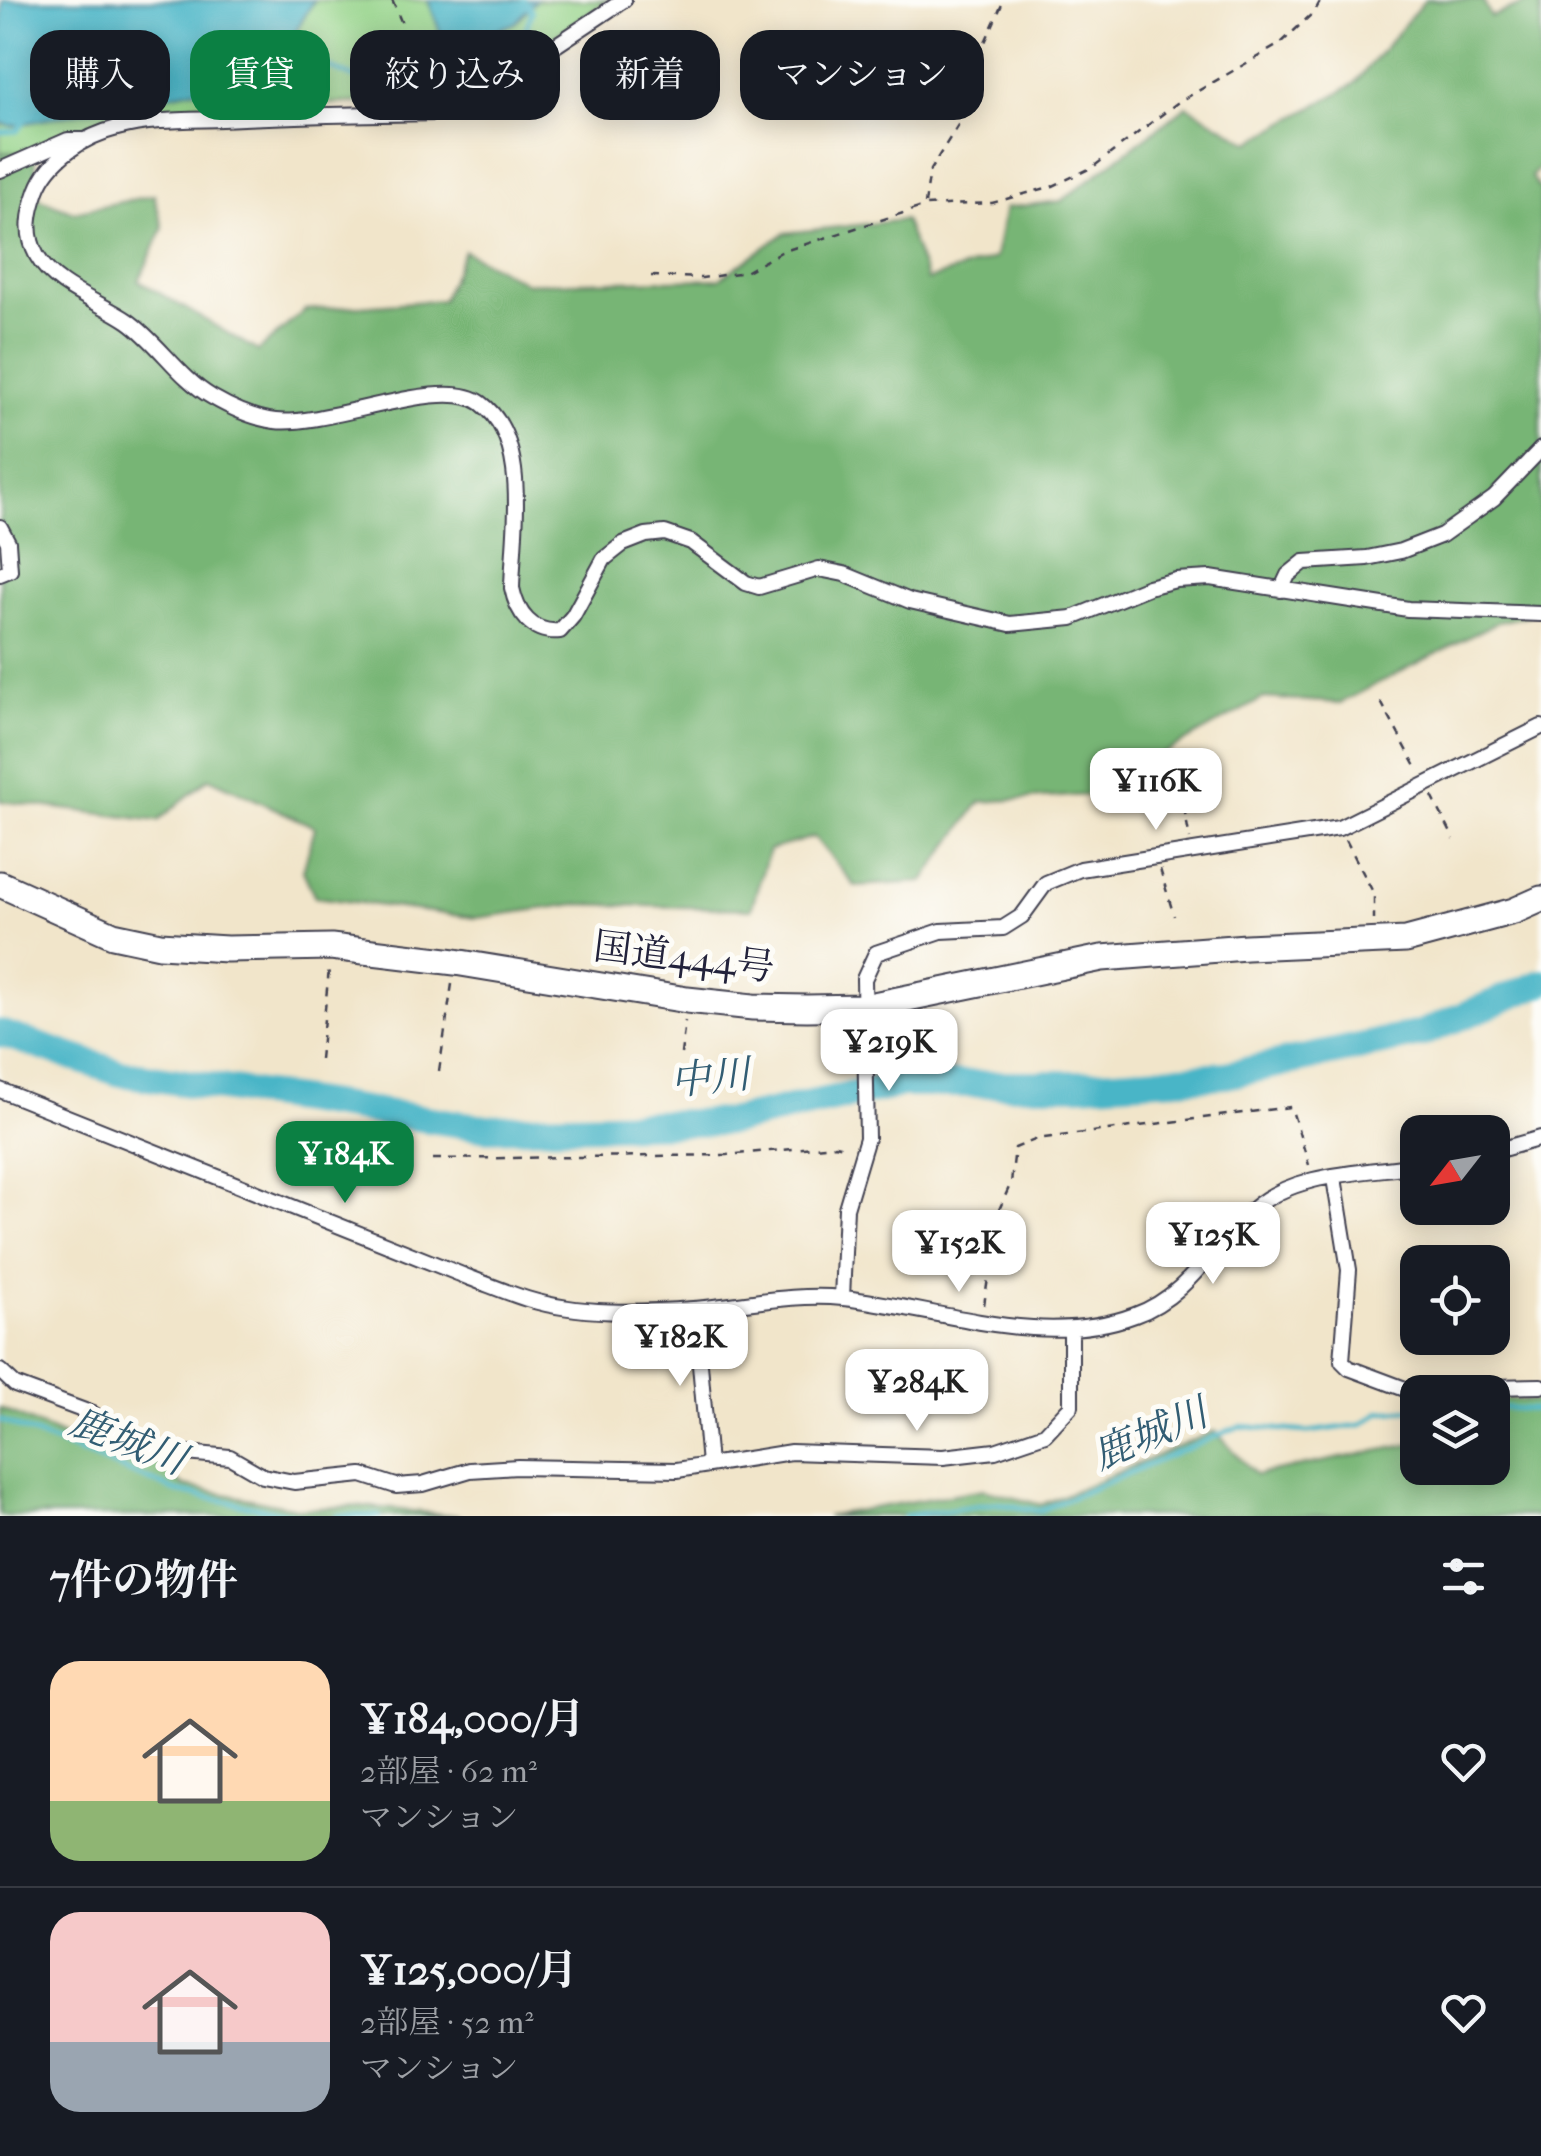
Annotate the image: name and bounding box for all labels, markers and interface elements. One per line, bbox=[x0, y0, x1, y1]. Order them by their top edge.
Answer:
chip: 購入 bbox=[30, 30, 170, 120]
chip: 賃貸 bbox=[190, 30, 330, 120]
chip: 絞り込み bbox=[350, 30, 560, 120]
chip: 新着 bbox=[580, 30, 720, 120]
chip: マンション bbox=[740, 30, 984, 120]
pin: ¥116K bbox=[1086, 748, 1226, 833]
text: ¥116K bbox=[1112, 762, 1200, 799]
street label: 国道444号 bbox=[591, 924, 777, 990]
pin: ¥219K bbox=[819, 1009, 959, 1094]
text: ¥219K bbox=[843, 1023, 935, 1060]
water label: 中川 bbox=[668, 1051, 756, 1105]
north arrow bbox=[1400, 1115, 1510, 1225]
map controls bbox=[1400, 1115, 1510, 1485]
pin: ¥184K bbox=[275, 1121, 415, 1206]
text: ¥184K bbox=[298, 1135, 392, 1172]
pin: ¥125K bbox=[1143, 1202, 1283, 1287]
pin: ¥152K bbox=[889, 1210, 1029, 1295]
text: ¥125K bbox=[1168, 1216, 1258, 1253]
text: ¥152K bbox=[914, 1224, 1004, 1261]
button: locate bbox=[1400, 1245, 1510, 1355]
pin: ¥182K bbox=[610, 1304, 750, 1389]
text: ¥182K bbox=[634, 1318, 726, 1355]
pin: ¥284K bbox=[847, 1349, 987, 1434]
text: ¥284K bbox=[867, 1363, 967, 1400]
button: layers bbox=[1400, 1375, 1510, 1485]
water label: 鹿城川 bbox=[1086, 1388, 1218, 1479]
water label: 鹿城川 bbox=[64, 1398, 196, 1485]
icon: filters bbox=[1436, 1549, 1491, 1604]
text: 7件の物件 bbox=[50, 1556, 238, 1605]
text: ¥184,000/月 bbox=[360, 1695, 585, 1744]
icon: home bbox=[130, 1701, 250, 1821]
icon: heart bbox=[1436, 1734, 1491, 1789]
text: 2部屋 · 62 m² bbox=[360, 1753, 537, 1790]
text: マンション bbox=[360, 1799, 519, 1836]
text: ¥125,000/月 bbox=[360, 1946, 578, 1995]
icon: home bbox=[130, 1952, 250, 2072]
icon: heart bbox=[1436, 1985, 1491, 2040]
text: 2部屋 · 52 m² bbox=[360, 2004, 533, 2041]
text: マンション bbox=[360, 2050, 519, 2087]

